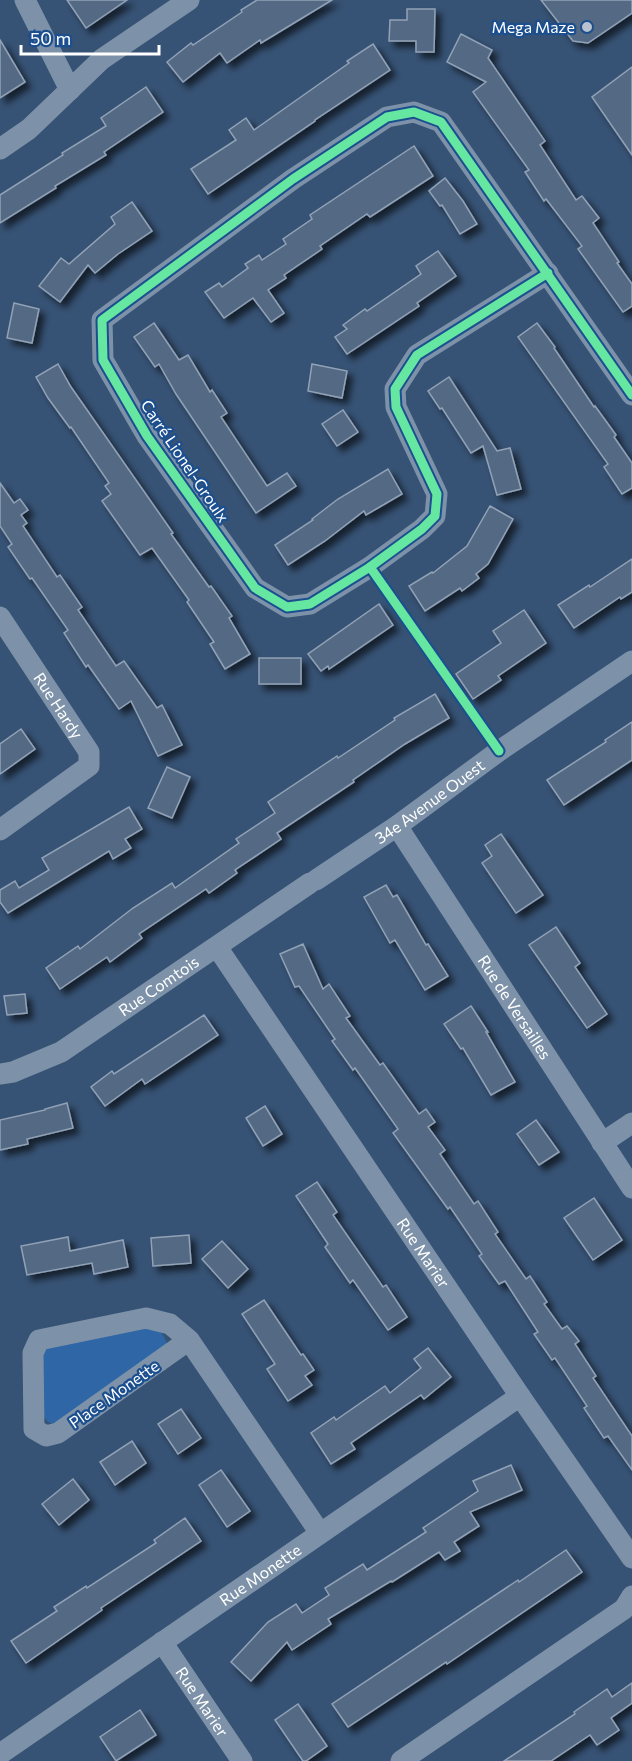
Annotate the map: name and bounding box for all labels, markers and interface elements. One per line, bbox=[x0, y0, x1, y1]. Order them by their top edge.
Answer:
place label: Mega Maze bbox=[491, 17, 575, 36]
scale bar bbox=[21, 18, 159, 56]
marker: Mega Maze bbox=[580, 20, 594, 34]
text: 50 m bbox=[30, 27, 71, 49]
street label: Carré Lionel-Groulx bbox=[137, 396, 234, 526]
street label: Rue Hardy bbox=[30, 669, 87, 742]
street label: 34e Avenue Ouest bbox=[371, 755, 488, 847]
street label: Rue Comtois bbox=[114, 951, 202, 1019]
street label: Rue de Versailles bbox=[474, 951, 556, 1062]
street label: Rue Marier bbox=[394, 1214, 454, 1292]
street label: Place Monette bbox=[65, 1356, 162, 1432]
street label: Rue Monette bbox=[216, 1540, 304, 1609]
street label: Rue Marier bbox=[172, 1663, 233, 1740]

